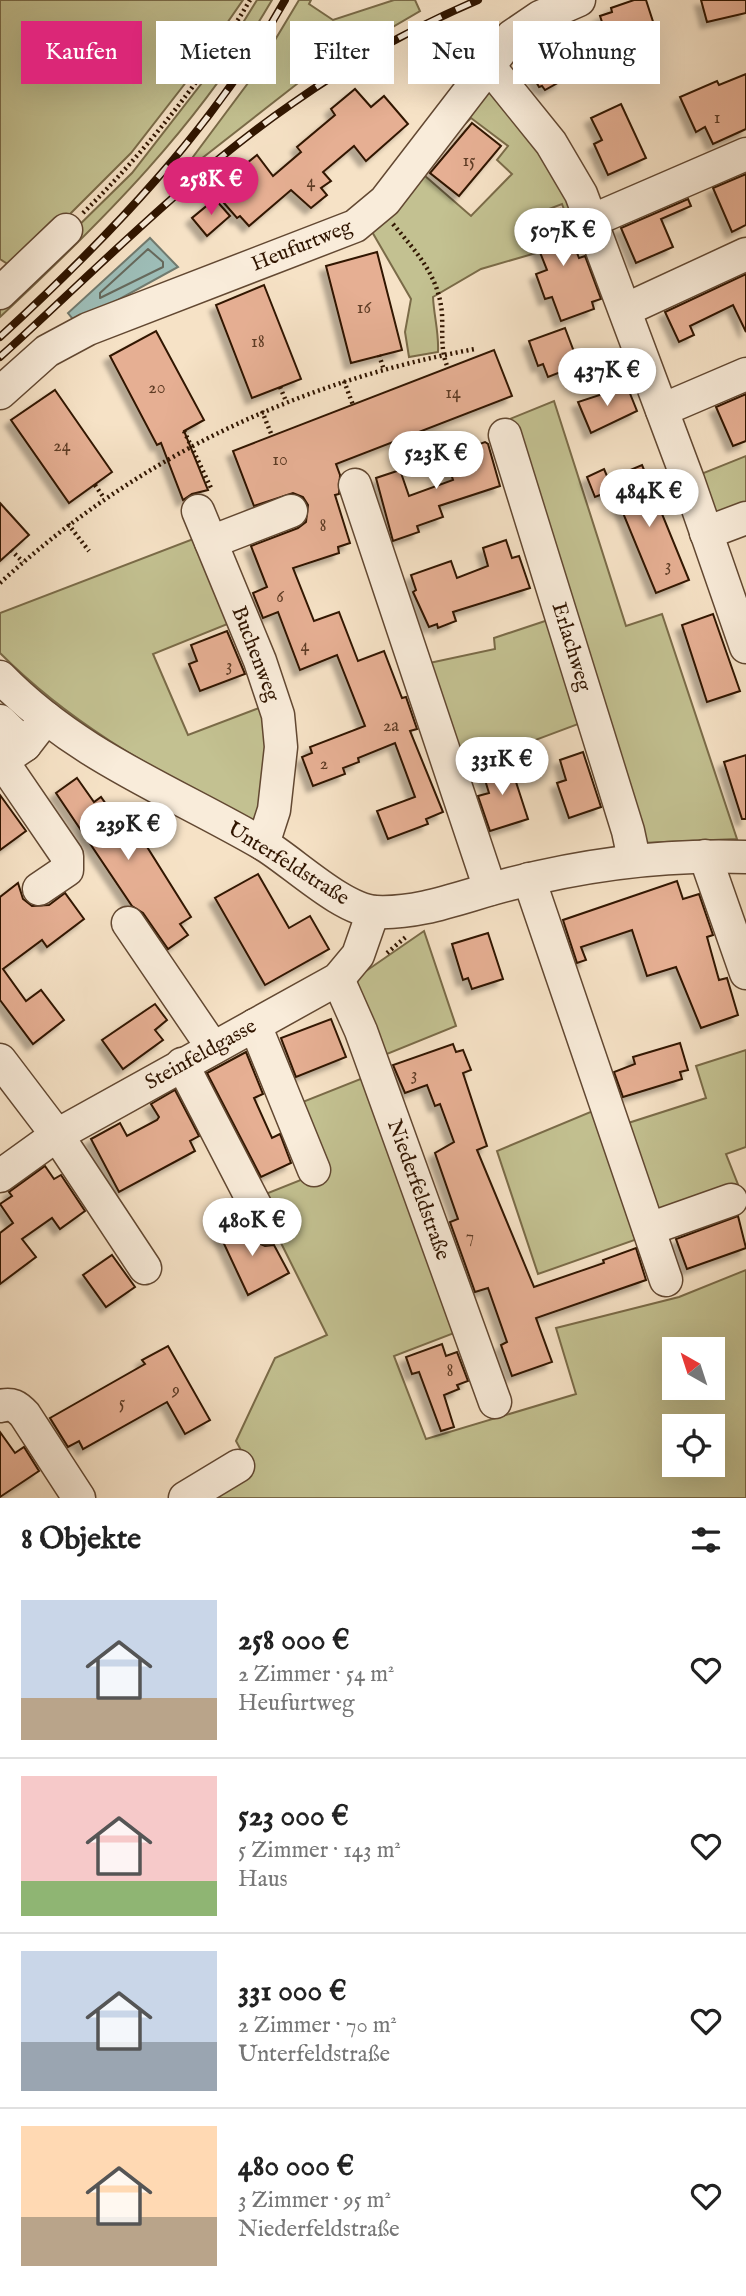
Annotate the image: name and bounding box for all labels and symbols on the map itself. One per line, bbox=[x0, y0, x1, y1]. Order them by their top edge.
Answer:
house number: 1 bbox=[714, 107, 720, 130]
house number: 15 bbox=[462, 150, 476, 173]
pin: 258K € bbox=[154, 158, 268, 217]
house number: 4 bbox=[307, 171, 316, 194]
pin: 507K € bbox=[506, 208, 620, 268]
street label: Heufurtweg bbox=[248, 213, 357, 278]
house number: 16 bbox=[357, 297, 372, 320]
house number: 18 bbox=[251, 331, 265, 354]
pin: 437K € bbox=[550, 348, 664, 408]
house number: 20 bbox=[148, 377, 166, 400]
house number: 14 bbox=[445, 382, 461, 405]
pin: 523K € bbox=[379, 432, 493, 491]
house number: 24 bbox=[53, 435, 71, 458]
house number: 10 bbox=[272, 449, 288, 472]
pin: 484K € bbox=[592, 470, 706, 529]
house number: 8 bbox=[319, 515, 327, 538]
house number: 3 bbox=[665, 555, 671, 578]
house number: 6 bbox=[276, 586, 284, 609]
street label: Erlachweg bbox=[545, 599, 597, 695]
street label: Buchenweg bbox=[224, 602, 286, 706]
house number: 4 bbox=[301, 635, 310, 658]
house number: 3 bbox=[226, 655, 232, 678]
house number: 2a bbox=[383, 715, 399, 738]
pin: 331K € bbox=[445, 738, 559, 797]
house number: 2 bbox=[320, 753, 328, 776]
pin: 239K € bbox=[71, 802, 185, 862]
street label: Unterfeldstraße bbox=[222, 816, 354, 912]
street label: Steinfeldgasse bbox=[141, 1013, 262, 1097]
house number: 3 bbox=[411, 1064, 417, 1087]
street label: Niederfeldstraße bbox=[380, 1116, 456, 1264]
pin: 480K € bbox=[195, 1198, 309, 1258]
house number: 7 bbox=[466, 1226, 474, 1249]
north arrow bbox=[662, 1337, 724, 1400]
house number: 8 bbox=[446, 1360, 454, 1383]
house number: 9 bbox=[171, 1379, 180, 1402]
house number: 5 bbox=[119, 1392, 126, 1415]

